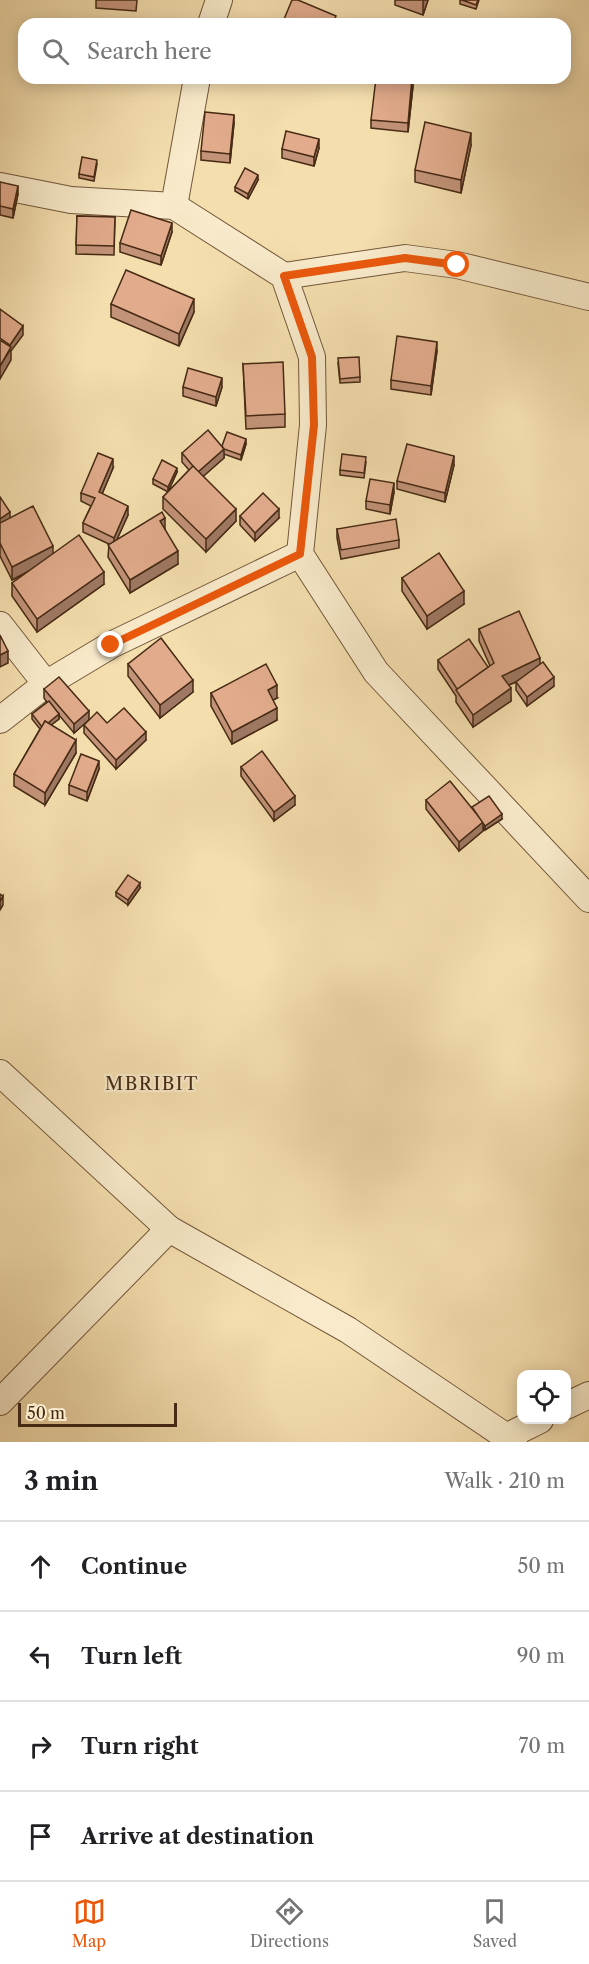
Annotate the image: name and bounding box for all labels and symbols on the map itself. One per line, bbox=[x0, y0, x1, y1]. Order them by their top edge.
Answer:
route start bbox=[443, 251, 469, 277]
route end bbox=[97, 631, 123, 657]
district label: MBRIBIT bbox=[105, 1073, 199, 1095]
scale bar bbox=[18, 1400, 177, 1428]

